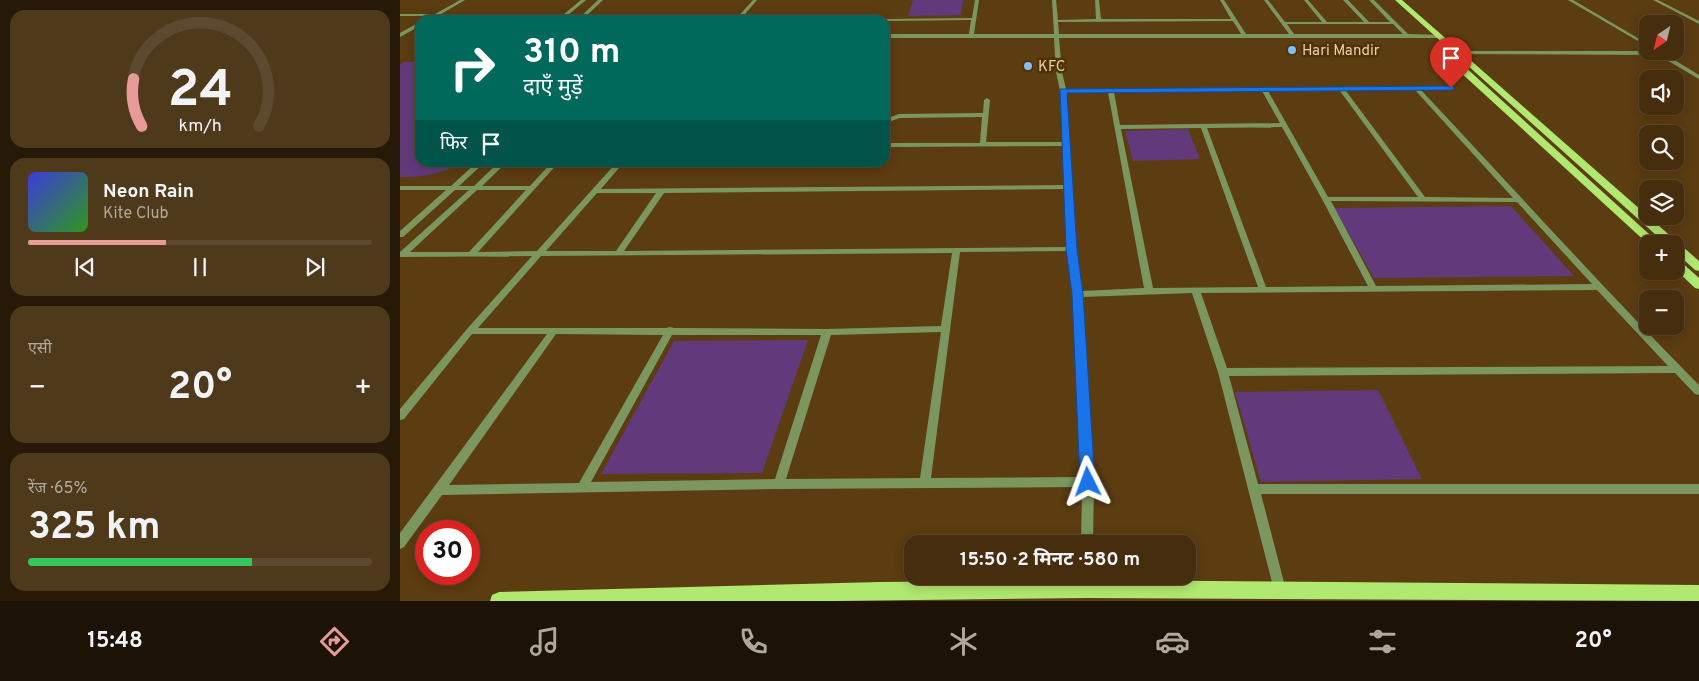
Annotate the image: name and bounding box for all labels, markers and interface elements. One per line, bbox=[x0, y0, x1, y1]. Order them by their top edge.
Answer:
north arrow bbox=[1639, 15, 1684, 60]
map controls bbox=[1639, 15, 1684, 335]
text: 310 m bbox=[523, 31, 620, 75]
icon: right bbox=[440, 35, 505, 100]
pin bbox=[1430, 37, 1472, 88]
place label: Hari Mandir bbox=[1302, 42, 1380, 61]
marker: Hari Mandir bbox=[1286, 44, 1298, 56]
icon: arrive bbox=[1437, 44, 1465, 72]
place label: KFC bbox=[1038, 58, 1066, 77]
text: 24 bbox=[167, 59, 233, 125]
marker: KFC bbox=[1022, 60, 1034, 72]
button: sound bbox=[1639, 70, 1684, 115]
text: दाएँ मुड़ें bbox=[523, 75, 583, 102]
text: km/h bbox=[178, 115, 222, 138]
button: search bbox=[1639, 125, 1684, 170]
icon: arrive bbox=[477, 130, 505, 158]
text: फिर bbox=[440, 132, 467, 156]
text: Neon Rain bbox=[103, 180, 194, 204]
button: layers bbox=[1639, 180, 1684, 225]
text: Kite Club bbox=[103, 204, 168, 224]
button: + bbox=[1639, 235, 1684, 280]
icon: previous bbox=[71, 253, 99, 281]
icon: pause bbox=[186, 253, 214, 281]
icon: next bbox=[301, 253, 329, 281]
button: − bbox=[1639, 290, 1684, 335]
text: एसी bbox=[28, 339, 52, 359]
text: 20° bbox=[168, 364, 232, 413]
text: − bbox=[28, 371, 46, 407]
text: + bbox=[354, 371, 372, 407]
position arrow bbox=[1061, 455, 1113, 507]
text: रेंज · 65% bbox=[28, 479, 87, 499]
text: 325 km bbox=[28, 504, 161, 553]
speed limit sign: 30 bbox=[415, 520, 480, 585]
text: 15:50 · 2 मिनट · 580 m bbox=[960, 548, 1140, 572]
icon: directions bbox=[317, 624, 352, 659]
icon: music bbox=[527, 624, 562, 659]
icon: phone bbox=[736, 624, 771, 659]
icon: climate bbox=[946, 624, 981, 659]
icon: car bbox=[1155, 624, 1190, 659]
icon: filters bbox=[1365, 624, 1400, 659]
text: 15:48 bbox=[87, 628, 143, 655]
text: 20° bbox=[1575, 628, 1612, 655]

